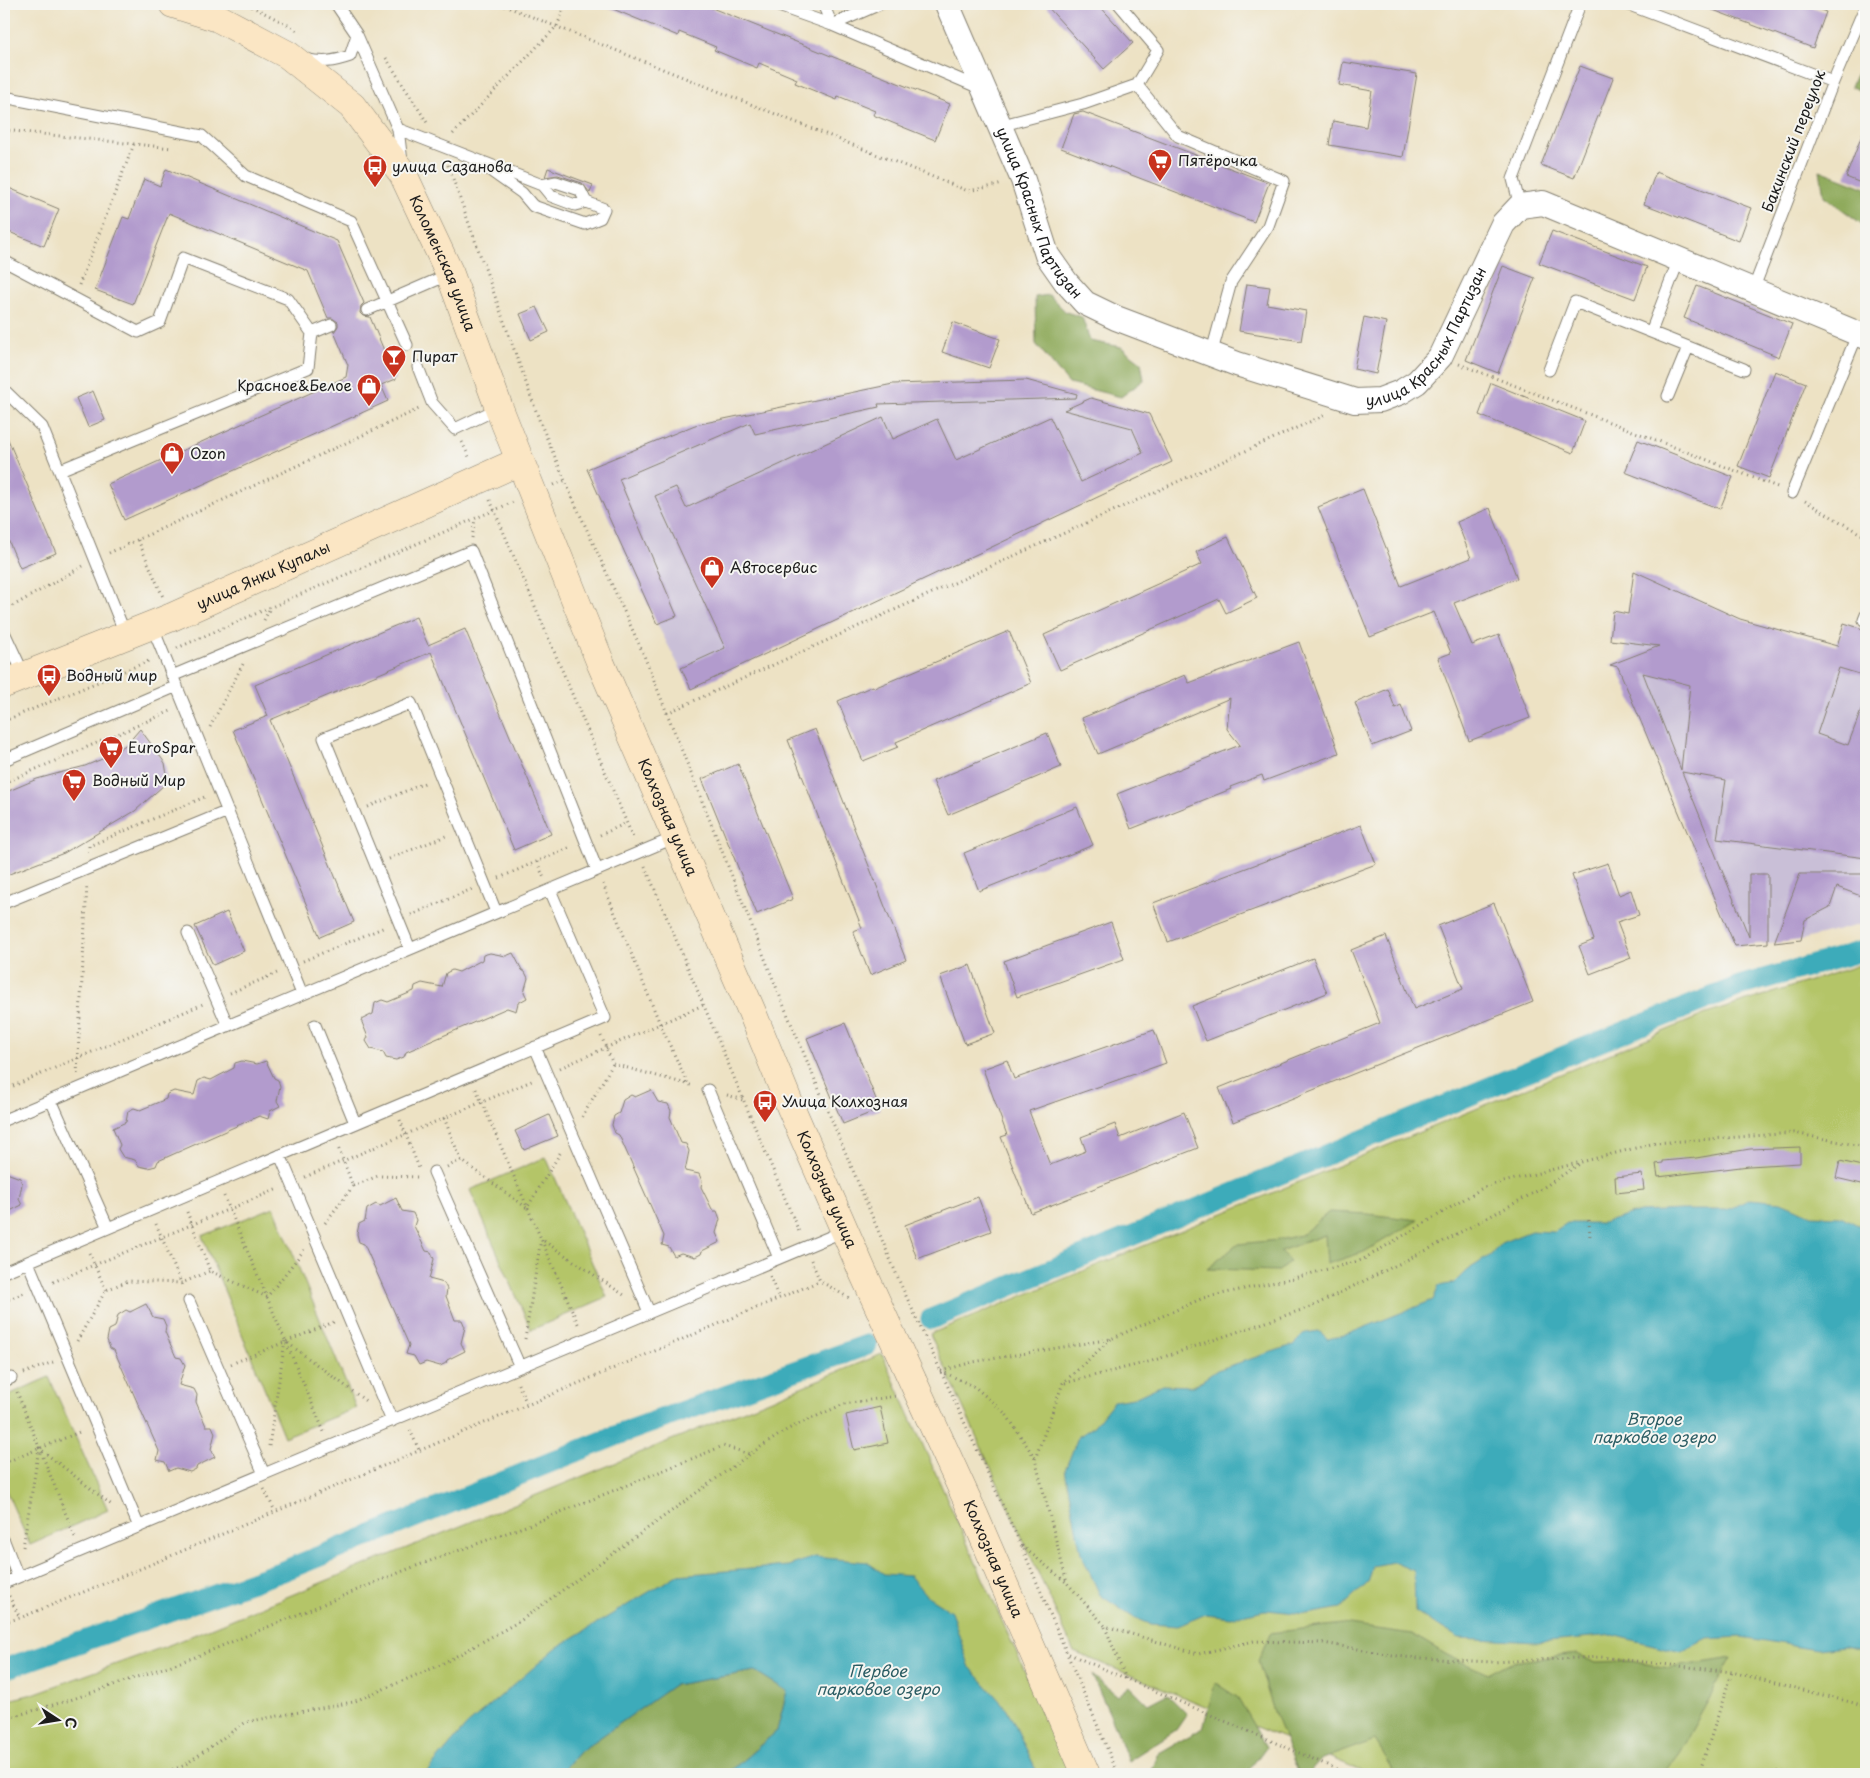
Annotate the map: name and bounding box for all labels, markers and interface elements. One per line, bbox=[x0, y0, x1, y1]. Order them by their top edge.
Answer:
street label: Бакинский переулок bbox=[1755, 66, 1830, 215]
street label: улица Красных Партизан bbox=[991, 123, 1089, 303]
supermarket icon: Пятёрочка bbox=[1147, 148, 1173, 182]
place label: Пятёрочка bbox=[1178, 148, 1258, 171]
bus stop icon: улица Сазанова bbox=[362, 154, 388, 188]
place label: улица Сазанова bbox=[392, 154, 514, 177]
street label: Коломенская улица bbox=[404, 191, 483, 335]
street label: улица Красных Партизан bbox=[1365, 263, 1491, 411]
bar icon: Пират bbox=[381, 344, 407, 378]
place label: Пират bbox=[412, 344, 458, 367]
place label: Красное&Белое bbox=[237, 373, 352, 396]
shop icon: Красное&Белое bbox=[356, 373, 382, 407]
shop icon: Ozon bbox=[159, 441, 185, 475]
place label: Ozon bbox=[190, 441, 226, 464]
street label: улица Янки Купалы bbox=[192, 535, 333, 615]
shop icon: Автосервис bbox=[699, 555, 725, 589]
place label: Автосервис bbox=[730, 555, 817, 578]
bus stop icon: Водный мир bbox=[36, 663, 62, 697]
place label: Водный мир bbox=[66, 663, 157, 686]
supermarket icon: EuroSpar bbox=[98, 735, 124, 769]
place label: EuroSpar bbox=[128, 735, 196, 758]
street label: Колхозная улица bbox=[633, 754, 705, 880]
supermarket icon: Водный Мир bbox=[61, 768, 87, 802]
place label: Водный Мир bbox=[92, 768, 185, 791]
bus stop icon: Улица Колхозная bbox=[752, 1089, 778, 1123]
place label: Улица Колхозная bbox=[782, 1089, 908, 1112]
street label: Колхозная улица bbox=[792, 1127, 864, 1252]
water label: Второе парковое озеро bbox=[1592, 1406, 1717, 1448]
street label: Колхозная улица bbox=[959, 1496, 1030, 1621]
water label: Первое парковое озеро bbox=[816, 1658, 941, 1700]
north arrow bbox=[32, 1696, 82, 1746]
text: С bbox=[60, 1715, 83, 1730]

